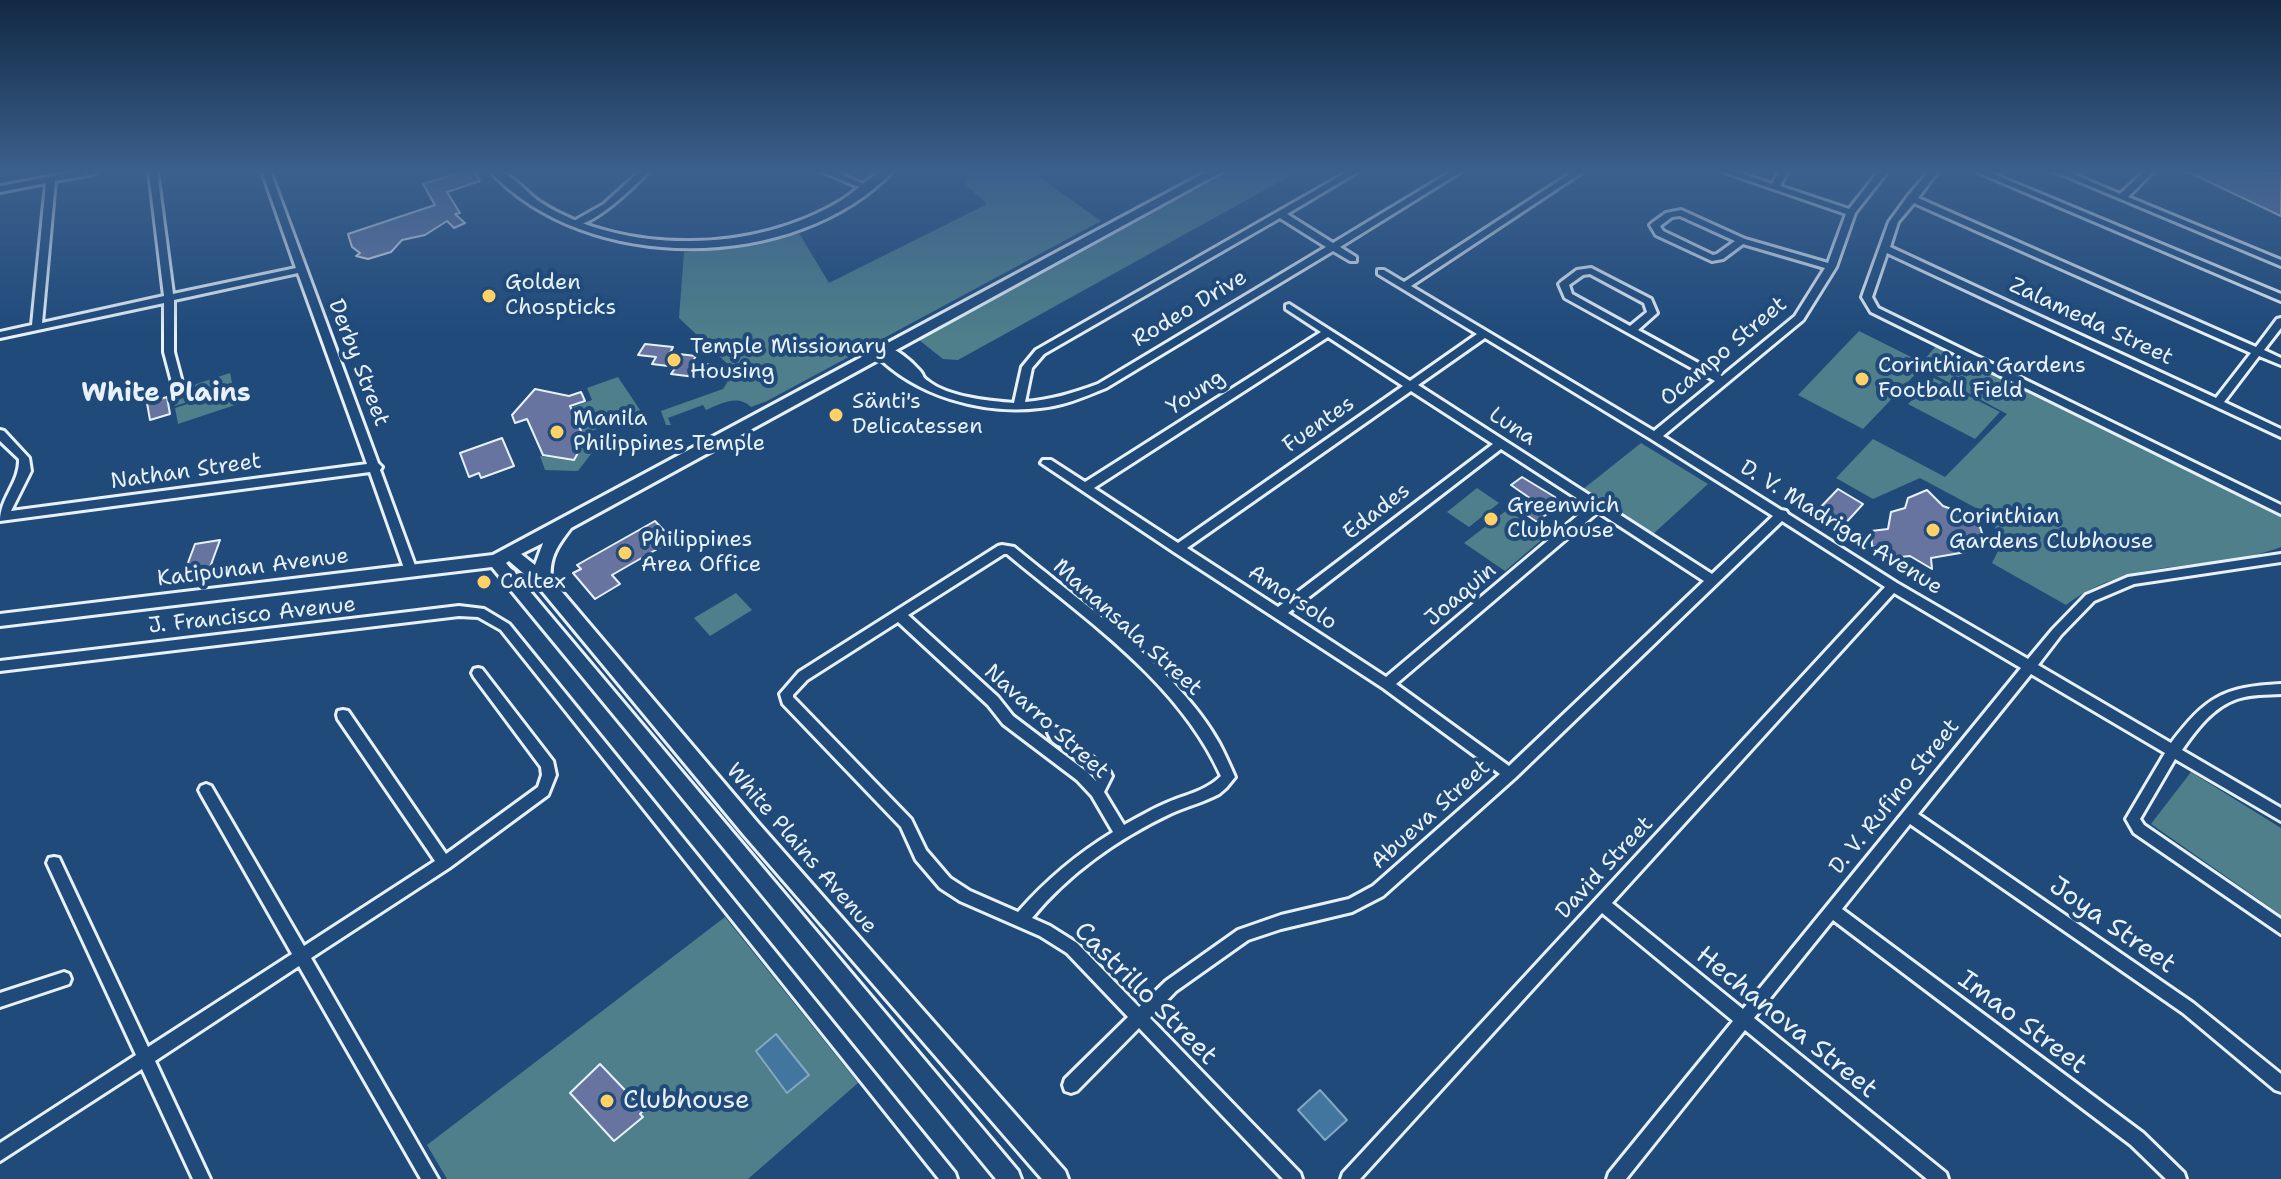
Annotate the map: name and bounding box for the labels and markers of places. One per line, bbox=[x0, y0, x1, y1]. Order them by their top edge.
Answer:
place label: Golden Chospticks bbox=[505, 270, 616, 322]
marker: Golden Chospticks bbox=[480, 287, 498, 305]
place label: Temple Missionary Housing bbox=[690, 334, 887, 386]
marker: Temple Missionary Housing bbox=[665, 351, 683, 369]
place label: Corinthian Gardens Football Field bbox=[1878, 353, 2086, 404]
marker: Corinthian Gardens Football Field bbox=[1853, 370, 1871, 388]
place label: Sänti's Delicatessen bbox=[852, 389, 983, 440]
place label: Manila Philippines Temple bbox=[573, 406, 765, 458]
marker: Sänti's Delicatessen bbox=[827, 406, 845, 424]
marker: Manila Philippines Temple bbox=[548, 423, 566, 441]
place label: Greenwich Clubhouse bbox=[1507, 493, 1620, 544]
place label: Corinthian Gardens Clubhouse bbox=[1949, 504, 2153, 556]
marker: Greenwich Clubhouse bbox=[1482, 510, 1500, 528]
marker: Corinthian Gardens Clubhouse bbox=[1924, 521, 1942, 539]
place label: Philippines Area Office bbox=[641, 527, 761, 578]
marker: Philippines Area Office bbox=[616, 544, 634, 562]
place label: Caltex bbox=[500, 569, 566, 595]
marker: Caltex bbox=[475, 573, 493, 591]
place label: Clubhouse bbox=[623, 1085, 750, 1117]
marker: Clubhouse bbox=[598, 1092, 616, 1110]

